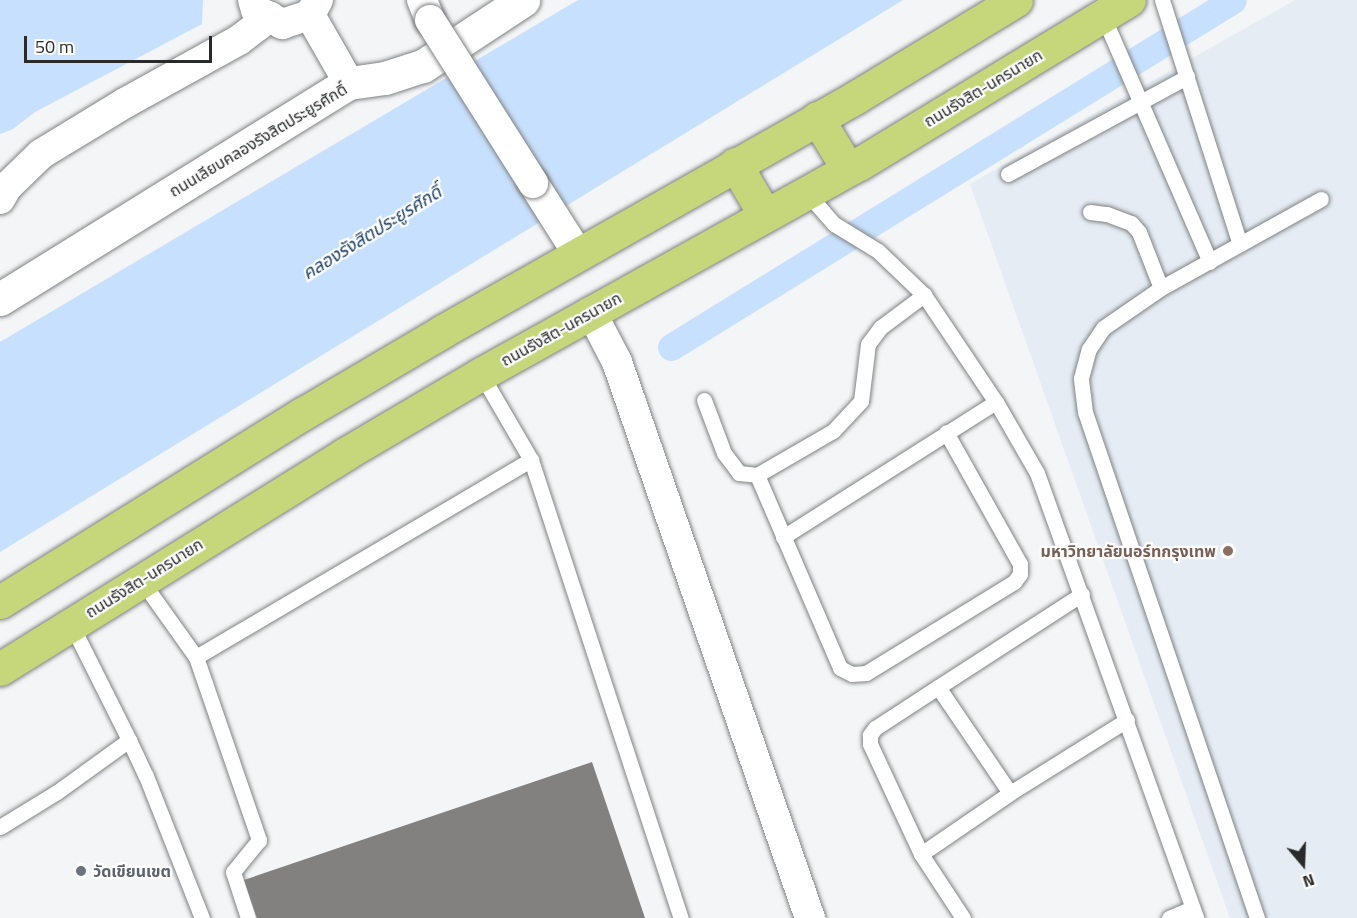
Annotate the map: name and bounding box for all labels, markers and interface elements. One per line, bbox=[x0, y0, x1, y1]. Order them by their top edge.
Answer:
scale bar bbox=[27, 24, 214, 62]
text: 50 m bbox=[35, 33, 74, 60]
street label: ถนนรังสิต-นครนายก bbox=[920, 45, 1046, 131]
street label: ถนนเลียบคลองรังสิตประยูรศักดิ์ bbox=[166, 79, 350, 201]
water label: คลองรังสิตประยูรศักดิ์ bbox=[298, 181, 446, 285]
street label: ถนนรังสิต-นครนายก bbox=[497, 288, 625, 370]
street label: ถนนรังสิต-นครนายก bbox=[82, 534, 206, 622]
place label: มหาวิทยาลัยนอร์ทกรุงเทพ bbox=[1041, 541, 1216, 561]
marker: มหาวิทยาลัยนอร์ทกรุงเทพ bbox=[1221, 544, 1235, 558]
north arrow bbox=[1273, 834, 1333, 894]
place label: วัดเขียนเขต bbox=[93, 861, 171, 881]
marker: วัดเขียนเขต bbox=[74, 864, 88, 878]
text: N bbox=[1300, 868, 1318, 894]

